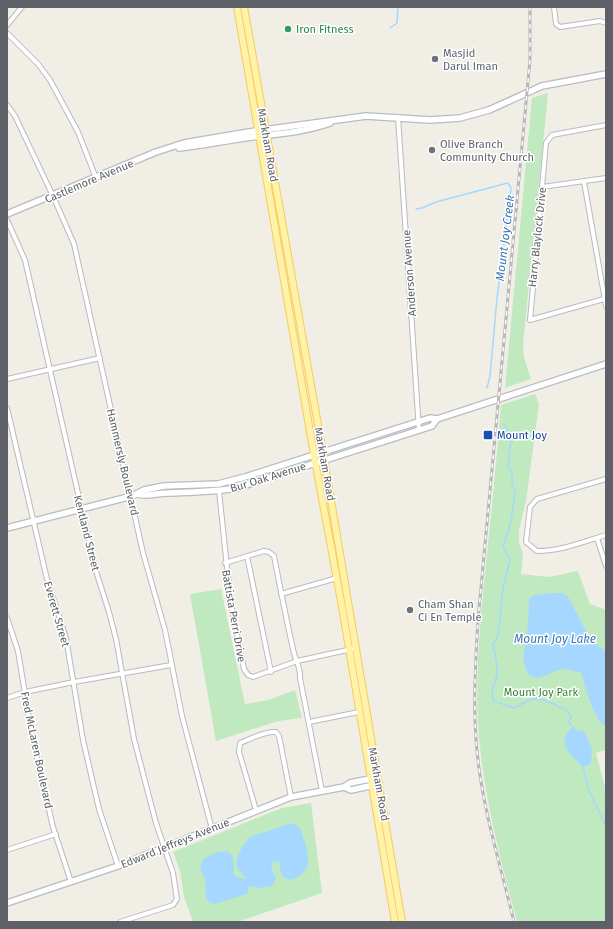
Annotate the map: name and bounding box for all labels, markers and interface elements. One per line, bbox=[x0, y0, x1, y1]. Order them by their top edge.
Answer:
place label: Iron Fitness bbox=[296, 23, 354, 36]
marker: Iron Fitness bbox=[283, 24, 293, 34]
place label: Masjid Darul Iman bbox=[443, 47, 498, 73]
marker: Masjid Darul Iman bbox=[430, 54, 440, 64]
street label: Markham Road bbox=[255, 107, 280, 183]
place label: Olive Branch Community Church bbox=[440, 138, 534, 164]
marker: Olive Branch Community Church bbox=[427, 145, 437, 155]
street label: Castlemore Avenue bbox=[43, 157, 136, 206]
street label: Harry Blaylock Drive bbox=[526, 186, 549, 288]
water label: Mount Joy Creek bbox=[493, 194, 517, 282]
street label: Anderson Avenue bbox=[400, 229, 419, 317]
street label: Hammersly Boulevard bbox=[104, 407, 141, 517]
street label: Markham Road bbox=[312, 426, 337, 502]
marker: Mount Joy bbox=[482, 429, 494, 441]
place label: Mount Joy bbox=[497, 429, 547, 442]
street label: Bur Oak Avenue bbox=[229, 460, 308, 495]
street label: Kentland Street bbox=[71, 494, 102, 572]
street label: Battista Perri Drive bbox=[219, 569, 248, 664]
street label: Everett Street bbox=[41, 580, 72, 648]
place label: Cham Shan Ci En Temple bbox=[418, 598, 482, 624]
marker: Cham Shan Ci En Temple bbox=[405, 605, 415, 615]
water label: Mount Joy Lake bbox=[514, 632, 596, 646]
park label: Mount Joy Park bbox=[504, 686, 579, 699]
street label: Fred McLaren Boulevard bbox=[18, 690, 55, 810]
street label: Markham Road bbox=[366, 746, 391, 822]
street label: Edward Jeffreys Avenue bbox=[119, 816, 231, 871]

